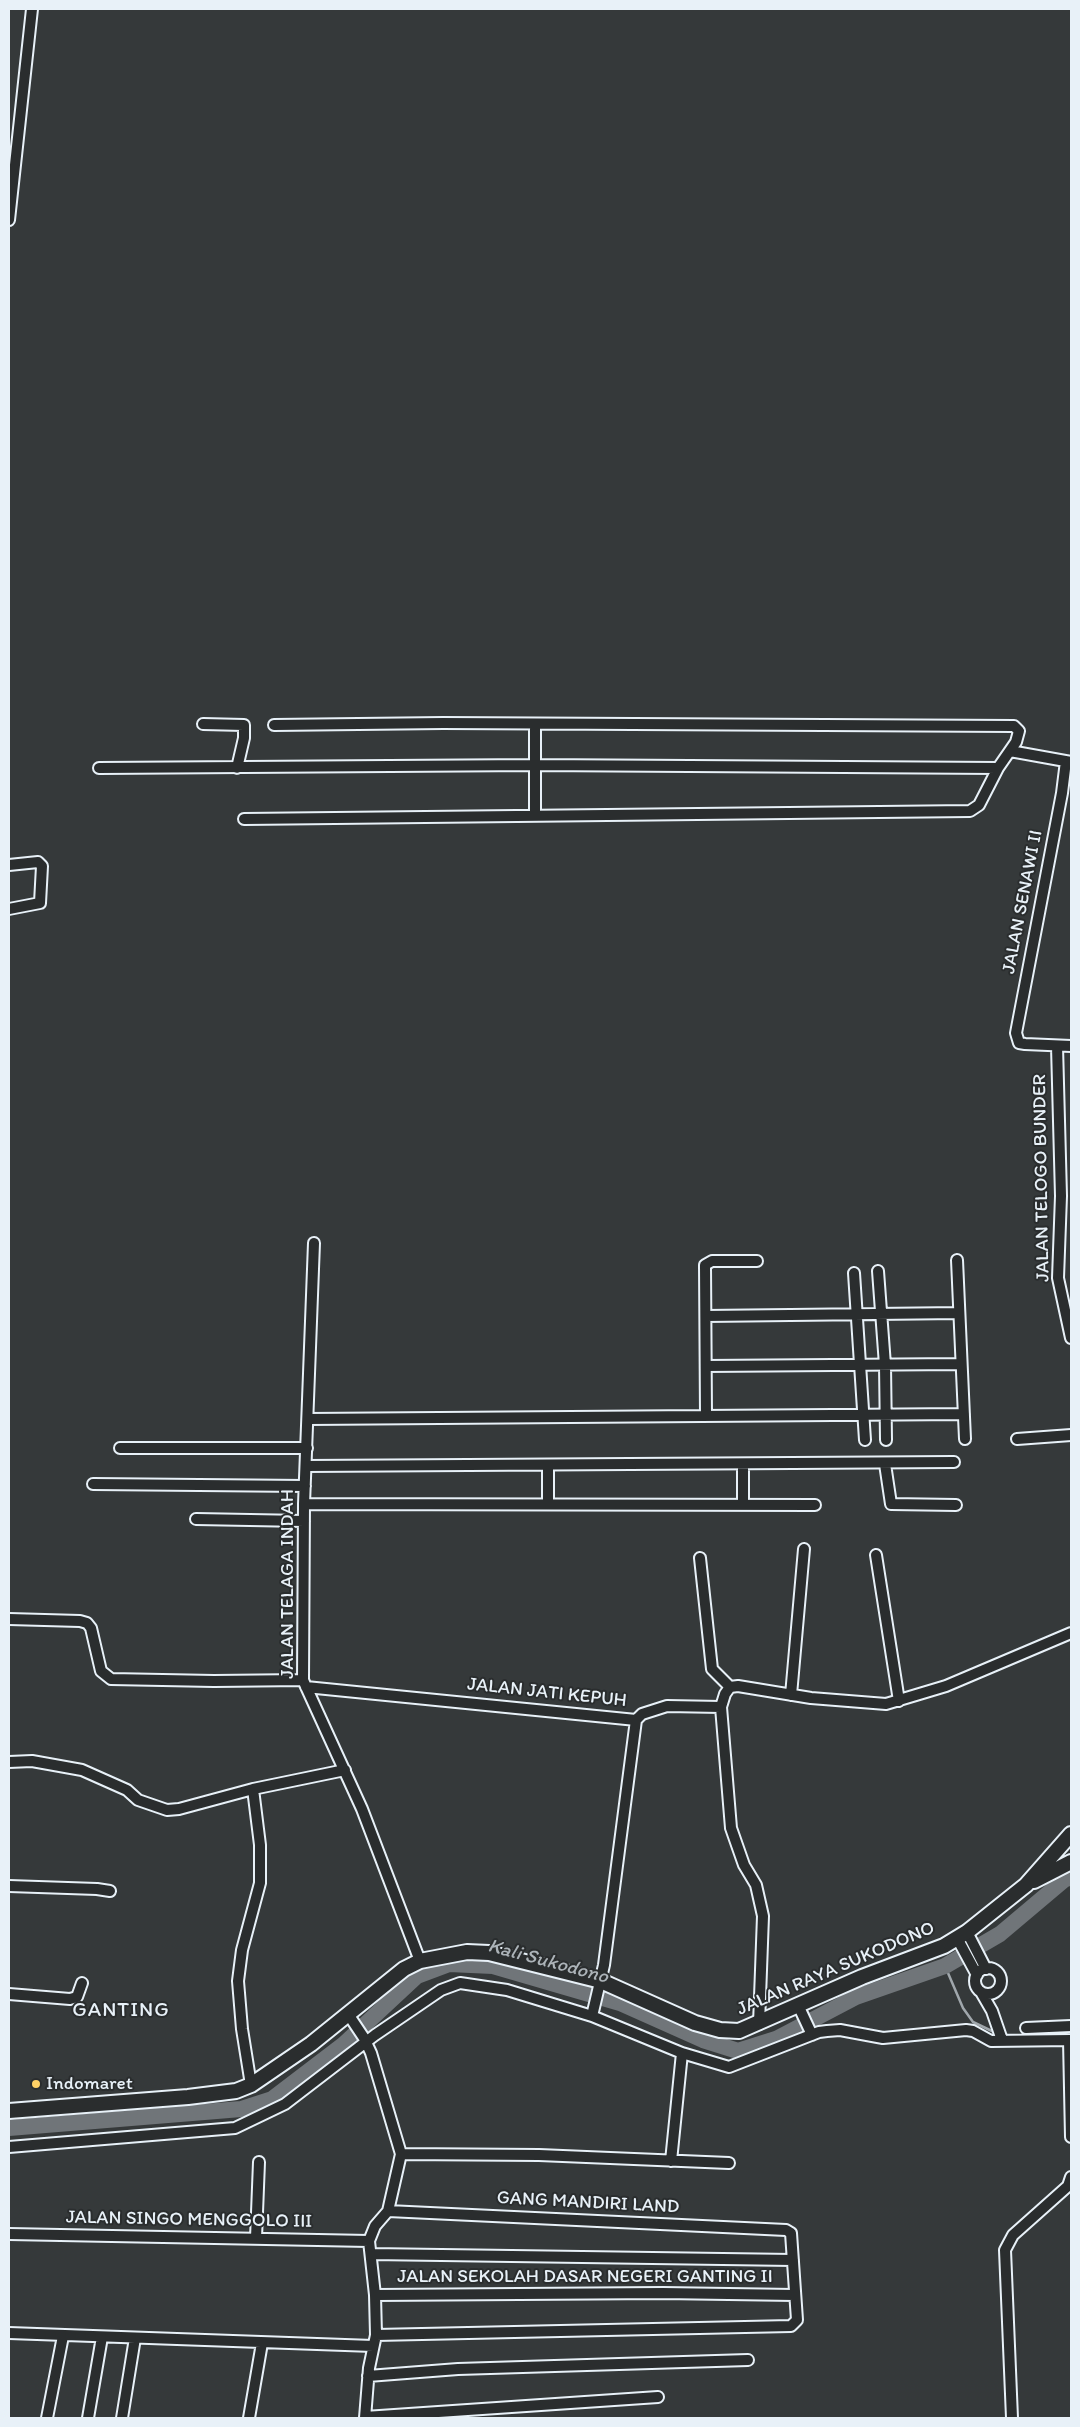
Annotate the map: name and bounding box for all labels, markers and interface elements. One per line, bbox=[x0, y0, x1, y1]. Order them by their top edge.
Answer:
street label: JALAN SENAWI II bbox=[998, 828, 1048, 976]
street label: JALAN TELOGO BUNDER bbox=[1029, 1074, 1055, 1282]
street label: JALAN TELAGA INDAH bbox=[277, 1489, 299, 1679]
street label: JALAN JATI KEPUH bbox=[466, 1673, 628, 1713]
street label: JALAN RAYA SUKODONO bbox=[734, 1917, 938, 2021]
water label: Kali Sukodono bbox=[485, 1934, 611, 1990]
district label: GANTING bbox=[73, 1998, 169, 2024]
place label: Indomaret bbox=[46, 2073, 133, 2095]
marker: Indomaret bbox=[30, 2078, 42, 2090]
street label: GANG MANDIRI LAND bbox=[496, 2187, 680, 2219]
street label: JALAN SINGO MENGGOLO III bbox=[66, 2206, 312, 2234]
street label: JALAN SEKOLAH DASAR NEGERI GANTING II bbox=[397, 2266, 773, 2288]

